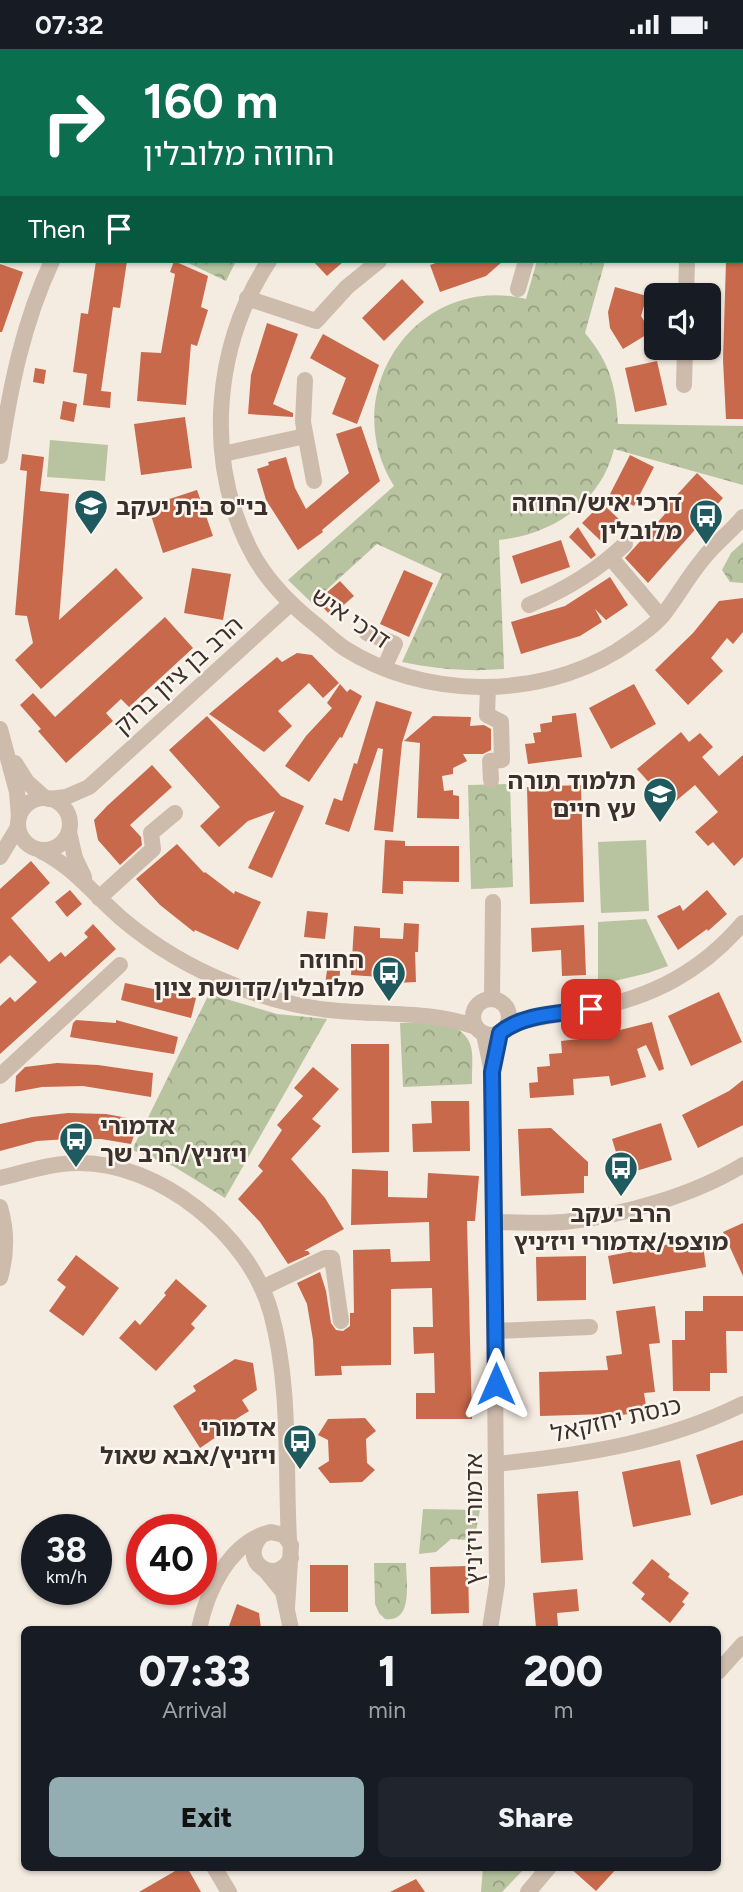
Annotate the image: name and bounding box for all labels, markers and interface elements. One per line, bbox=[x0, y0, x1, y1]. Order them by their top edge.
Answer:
text: 07:32 bbox=[35, 9, 104, 41]
text: 160 m bbox=[143, 71, 278, 130]
icon: right bbox=[28, 77, 119, 168]
text: החוזה מלובלין bbox=[143, 135, 335, 173]
icon: arrive bbox=[100, 210, 138, 248]
text: Then bbox=[28, 213, 86, 245]
map controls bbox=[644, 283, 721, 360]
button: sound bbox=[644, 283, 721, 360]
school or university icon: בי"ס בית יעקב bbox=[72, 487, 110, 536]
place label: דרכי איש/החוזה מלובלין bbox=[512, 488, 682, 545]
place label: בי"ס בית יעקב bbox=[116, 492, 268, 521]
bus stop icon: דרכי איש/החוזה מלובלין bbox=[687, 497, 725, 546]
street label: דרכי איש bbox=[306, 581, 396, 655]
street label: הרב בן ציון ברוק bbox=[108, 610, 248, 740]
place label: תלמוד תורה עץ חיים bbox=[507, 766, 636, 823]
school or university icon: תלמוד תורה עץ חיים bbox=[641, 775, 679, 824]
place label: החוזה מלובלין/קדושת ציון bbox=[154, 945, 364, 1002]
bus stop icon: החוזה מלובלין/קדושת ציון bbox=[370, 954, 408, 1003]
pin bbox=[561, 979, 621, 1039]
icon: arrive bbox=[572, 990, 610, 1028]
place label: אדמורי ויזניץ/הרב שך bbox=[100, 1111, 247, 1168]
bus stop icon: אדמורי ויזניץ/הרב שך bbox=[57, 1120, 95, 1169]
bus stop icon: הרב יעקב מוצפי/אדמורי ויז׳ניץ bbox=[602, 1149, 640, 1198]
place label: הרב יעקב מוצפי/אדמורי ויז׳ניץ bbox=[514, 1199, 728, 1256]
position arrow bbox=[459, 1347, 533, 1421]
street label: כנסת יחזקאל bbox=[548, 1390, 684, 1448]
place label: אדמורי ויזניץ/אבא שאול bbox=[100, 1413, 276, 1470]
bus stop icon: אדמורי ויזניץ/אבא שאול bbox=[281, 1422, 319, 1471]
street label: אדמורי ויז'ניץ bbox=[459, 1453, 488, 1585]
speed limit sign: 40 bbox=[126, 1514, 217, 1605]
text: 38 bbox=[46, 1529, 87, 1571]
text: km/h bbox=[46, 1566, 87, 1588]
text: 07:33 bbox=[139, 1646, 251, 1697]
text: 1 bbox=[378, 1646, 396, 1697]
text: 200 bbox=[524, 1646, 603, 1697]
text: Arrival bbox=[162, 1696, 227, 1724]
text: min bbox=[368, 1696, 406, 1724]
text: m bbox=[554, 1696, 573, 1724]
button: Exit bbox=[49, 1777, 364, 1857]
button: Share bbox=[378, 1777, 693, 1857]

